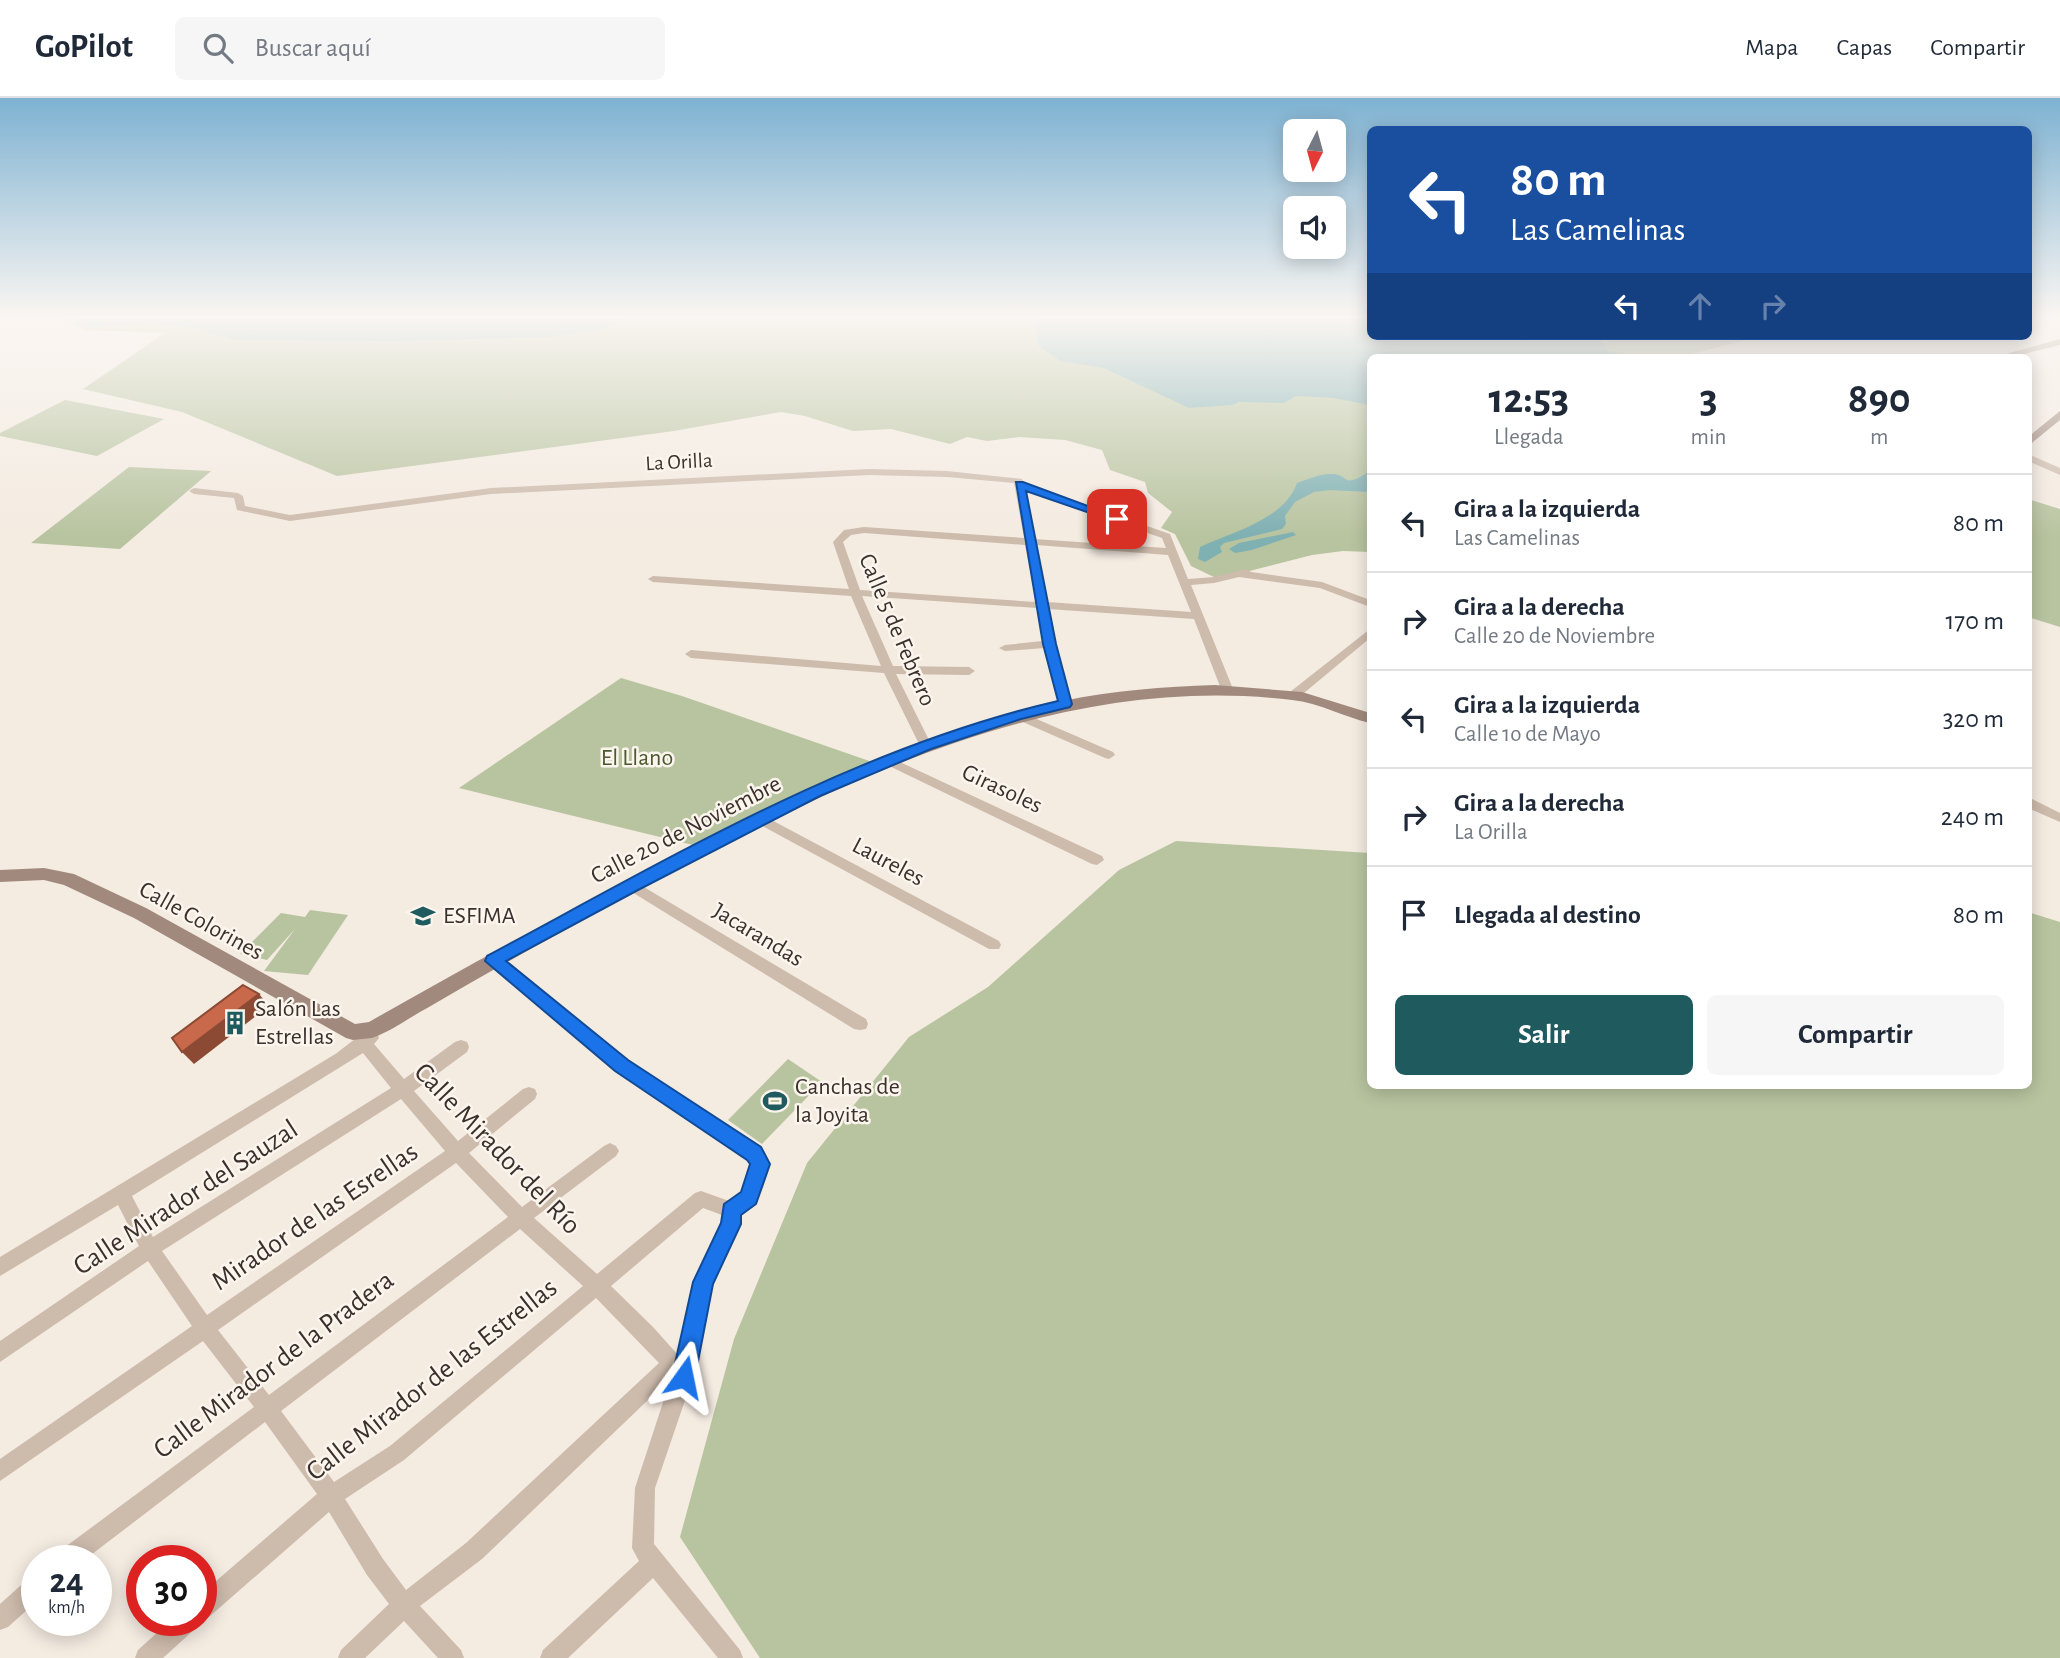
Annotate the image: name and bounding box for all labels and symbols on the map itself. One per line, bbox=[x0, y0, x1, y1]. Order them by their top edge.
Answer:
north arrow bbox=[1283, 119, 1346, 182]
street label: La Orilla bbox=[645, 450, 713, 474]
pin bbox=[1087, 489, 1147, 549]
street label: Calle 5 de Febrero bbox=[854, 550, 940, 710]
park label: El Llano bbox=[601, 746, 673, 770]
street label: Girasoles bbox=[958, 760, 1046, 818]
street label: Calle 20 de Noviembre bbox=[587, 772, 785, 888]
street label: Laureles bbox=[848, 833, 928, 891]
street label: Calle Colorines bbox=[135, 877, 267, 965]
street label: Jacarandas bbox=[709, 899, 807, 971]
school or university icon: ESFIMA bbox=[409, 902, 437, 930]
place label: ESFIMA bbox=[443, 904, 516, 928]
place label: Salón Las Estrellas bbox=[255, 997, 341, 1049]
building icon: Salón Las Estrellas bbox=[221, 1009, 249, 1037]
street label: Calle Mirador del Río bbox=[408, 1058, 586, 1240]
place label: Canchas de la Joyita bbox=[795, 1075, 900, 1127]
sports icon: Canchas de la Joyita bbox=[761, 1087, 789, 1115]
street label: Calle Mirador del Sauzal bbox=[69, 1115, 303, 1281]
street label: Mirador de las Esrellas bbox=[207, 1138, 423, 1296]
street label: Calle Mirador de la Pradera bbox=[149, 1266, 399, 1464]
street label: Calle Mirador de las Estrellas bbox=[301, 1274, 563, 1486]
position arrow bbox=[647, 1340, 721, 1414]
speed limit sign: 30 bbox=[126, 1545, 217, 1636]

